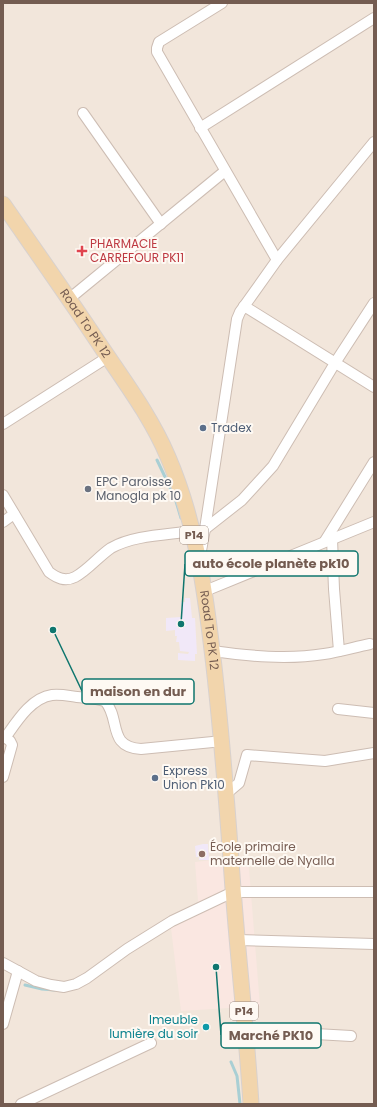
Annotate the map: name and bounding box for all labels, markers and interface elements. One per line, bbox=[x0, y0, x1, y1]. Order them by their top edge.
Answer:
place label: PHARMACIE CARREFOUR PK11 bbox=[90, 235, 184, 266]
marker: PHARMACIE CARREFOUR PK11 bbox=[77, 246, 87, 256]
street label: Road To PK 12 bbox=[56, 285, 115, 361]
place label: Tradex bbox=[211, 419, 252, 436]
marker: Tradex bbox=[198, 423, 208, 433]
place label: EPC Paroisse Manogla pk 10 bbox=[96, 473, 181, 504]
marker: EPC Paroisse Manogla pk 10 bbox=[83, 484, 93, 494]
road number: P14 bbox=[180, 526, 208, 544]
callout: auto école planète pk10 bbox=[185, 551, 358, 576]
text: auto école planète pk10 bbox=[192, 554, 350, 573]
street label: Road To PK 12 bbox=[196, 589, 223, 671]
callout: maison en dur bbox=[82, 679, 194, 704]
text: maison en dur bbox=[90, 682, 187, 701]
place label: Express Union Pk10 bbox=[163, 762, 225, 793]
marker: Express Union Pk10 bbox=[150, 773, 160, 783]
place label: École primaire maternelle de Nyalla bbox=[210, 838, 335, 869]
marker: École primaire maternelle de Nyalla bbox=[197, 849, 207, 859]
road number: P14 bbox=[230, 1002, 258, 1020]
place label: Imeuble lumière du soir bbox=[109, 1011, 199, 1042]
marker: Imeuble lumière du soir bbox=[201, 1022, 211, 1032]
callout: Marché PK10 bbox=[221, 1023, 321, 1048]
text: Marché PK10 bbox=[229, 1026, 313, 1045]

